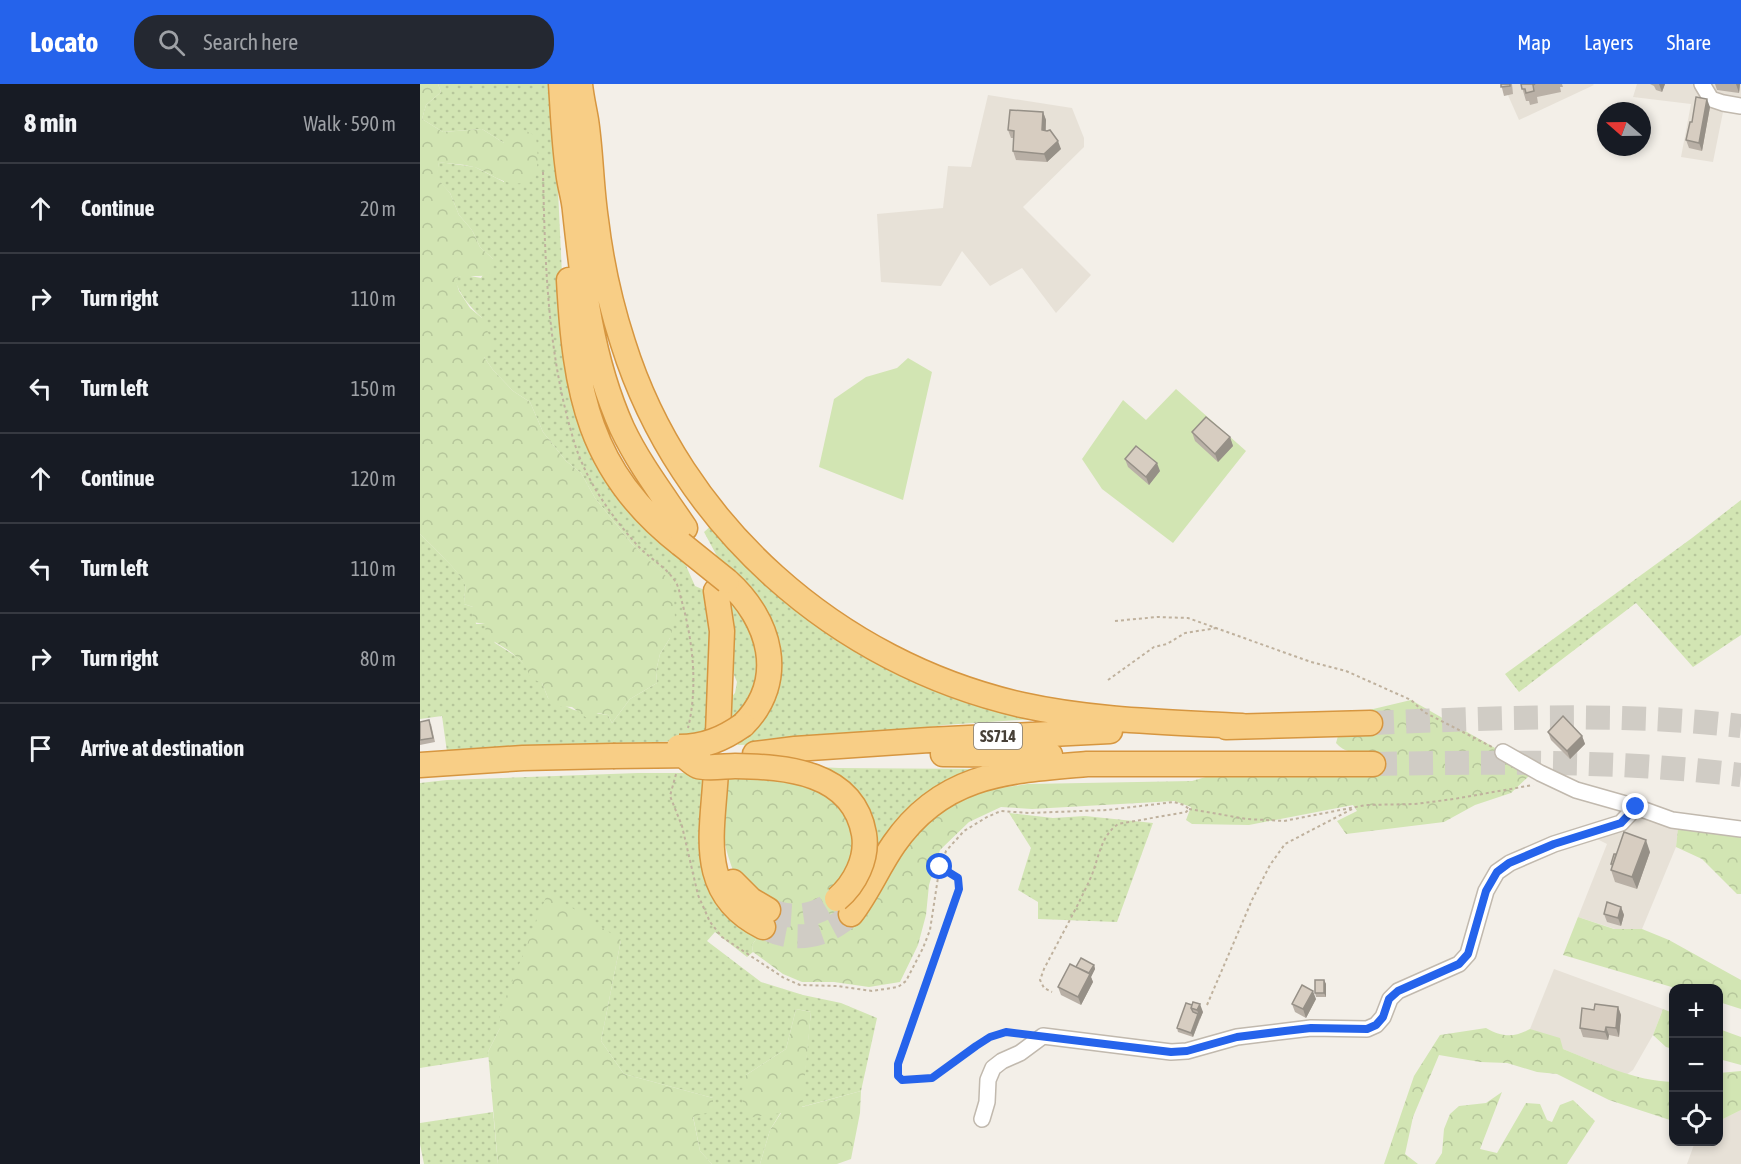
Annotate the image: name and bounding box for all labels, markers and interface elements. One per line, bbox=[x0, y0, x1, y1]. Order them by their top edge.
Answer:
search box bbox=[134, 15, 554, 69]
text: Locato bbox=[30, 26, 98, 58]
icon: search bbox=[155, 26, 188, 59]
text: Search here bbox=[203, 29, 298, 55]
text: Map bbox=[1517, 30, 1551, 54]
text: Layers bbox=[1584, 30, 1634, 54]
text: Share bbox=[1667, 30, 1711, 54]
north arrow bbox=[1597, 102, 1651, 156]
text: 8 min bbox=[24, 108, 77, 138]
text: Walk · 590 m bbox=[304, 112, 396, 135]
icon: ahead bbox=[24, 192, 57, 225]
text: Continue bbox=[81, 195, 155, 221]
text: 20 m bbox=[360, 197, 396, 220]
icon: right bbox=[24, 282, 57, 315]
text: Turn right bbox=[81, 285, 158, 311]
text: 110 m bbox=[351, 287, 396, 310]
icon: left bbox=[24, 372, 57, 405]
text: Turn left bbox=[81, 375, 148, 401]
text: 150 m bbox=[351, 377, 396, 400]
icon: ahead bbox=[24, 462, 57, 495]
text: Continue bbox=[81, 465, 155, 491]
text: 120 m bbox=[351, 467, 396, 490]
icon: left bbox=[24, 552, 57, 585]
text: Turn left bbox=[81, 555, 148, 581]
text: 110 m bbox=[351, 557, 396, 580]
icon: right bbox=[24, 642, 57, 675]
text: Turn right bbox=[81, 645, 158, 671]
text: 80 m bbox=[360, 647, 396, 670]
road number: SS714 bbox=[974, 723, 1022, 749]
icon: arrive bbox=[24, 732, 57, 765]
text: Arrive at destination bbox=[81, 735, 244, 761]
route end bbox=[1622, 793, 1648, 819]
route start bbox=[926, 853, 952, 879]
map controls bbox=[1669, 984, 1723, 1146]
button: + bbox=[1669, 984, 1723, 1038]
button: − bbox=[1669, 1038, 1723, 1092]
button: locate bbox=[1669, 1092, 1723, 1146]

